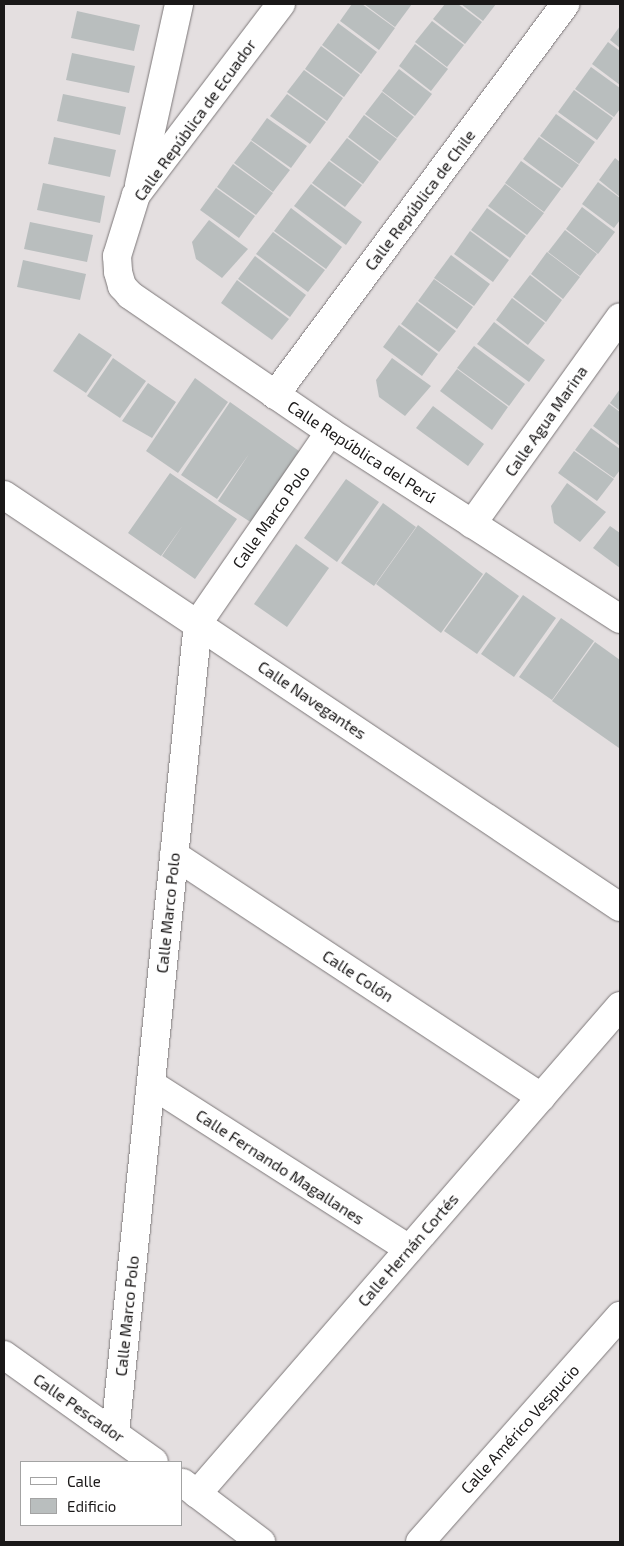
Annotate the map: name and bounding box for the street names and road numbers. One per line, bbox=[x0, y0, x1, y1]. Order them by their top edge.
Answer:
street label: Calle República de Ecuador bbox=[130, 35, 260, 205]
street label: Calle República de Chile bbox=[361, 126, 479, 274]
street label: Calle Agua Marina bbox=[501, 362, 591, 480]
street label: Calle República del Perú bbox=[284, 397, 440, 507]
street label: Calle Marco Polo bbox=[228, 462, 314, 572]
street label: Calle Navegantes bbox=[254, 657, 370, 743]
street label: Calle Marco Polo bbox=[152, 852, 184, 974]
street label: Calle Colón bbox=[319, 946, 397, 1006]
street label: Calle Fernando Magallanes bbox=[192, 1105, 368, 1229]
street label: Calle Hernán Cortés bbox=[354, 1189, 462, 1311]
street label: Calle Marco Polo bbox=[111, 1255, 143, 1377]
street label: Calle Américo Vespucio bbox=[457, 1360, 583, 1498]
street label: Calle Pescador bbox=[30, 1369, 128, 1447]

